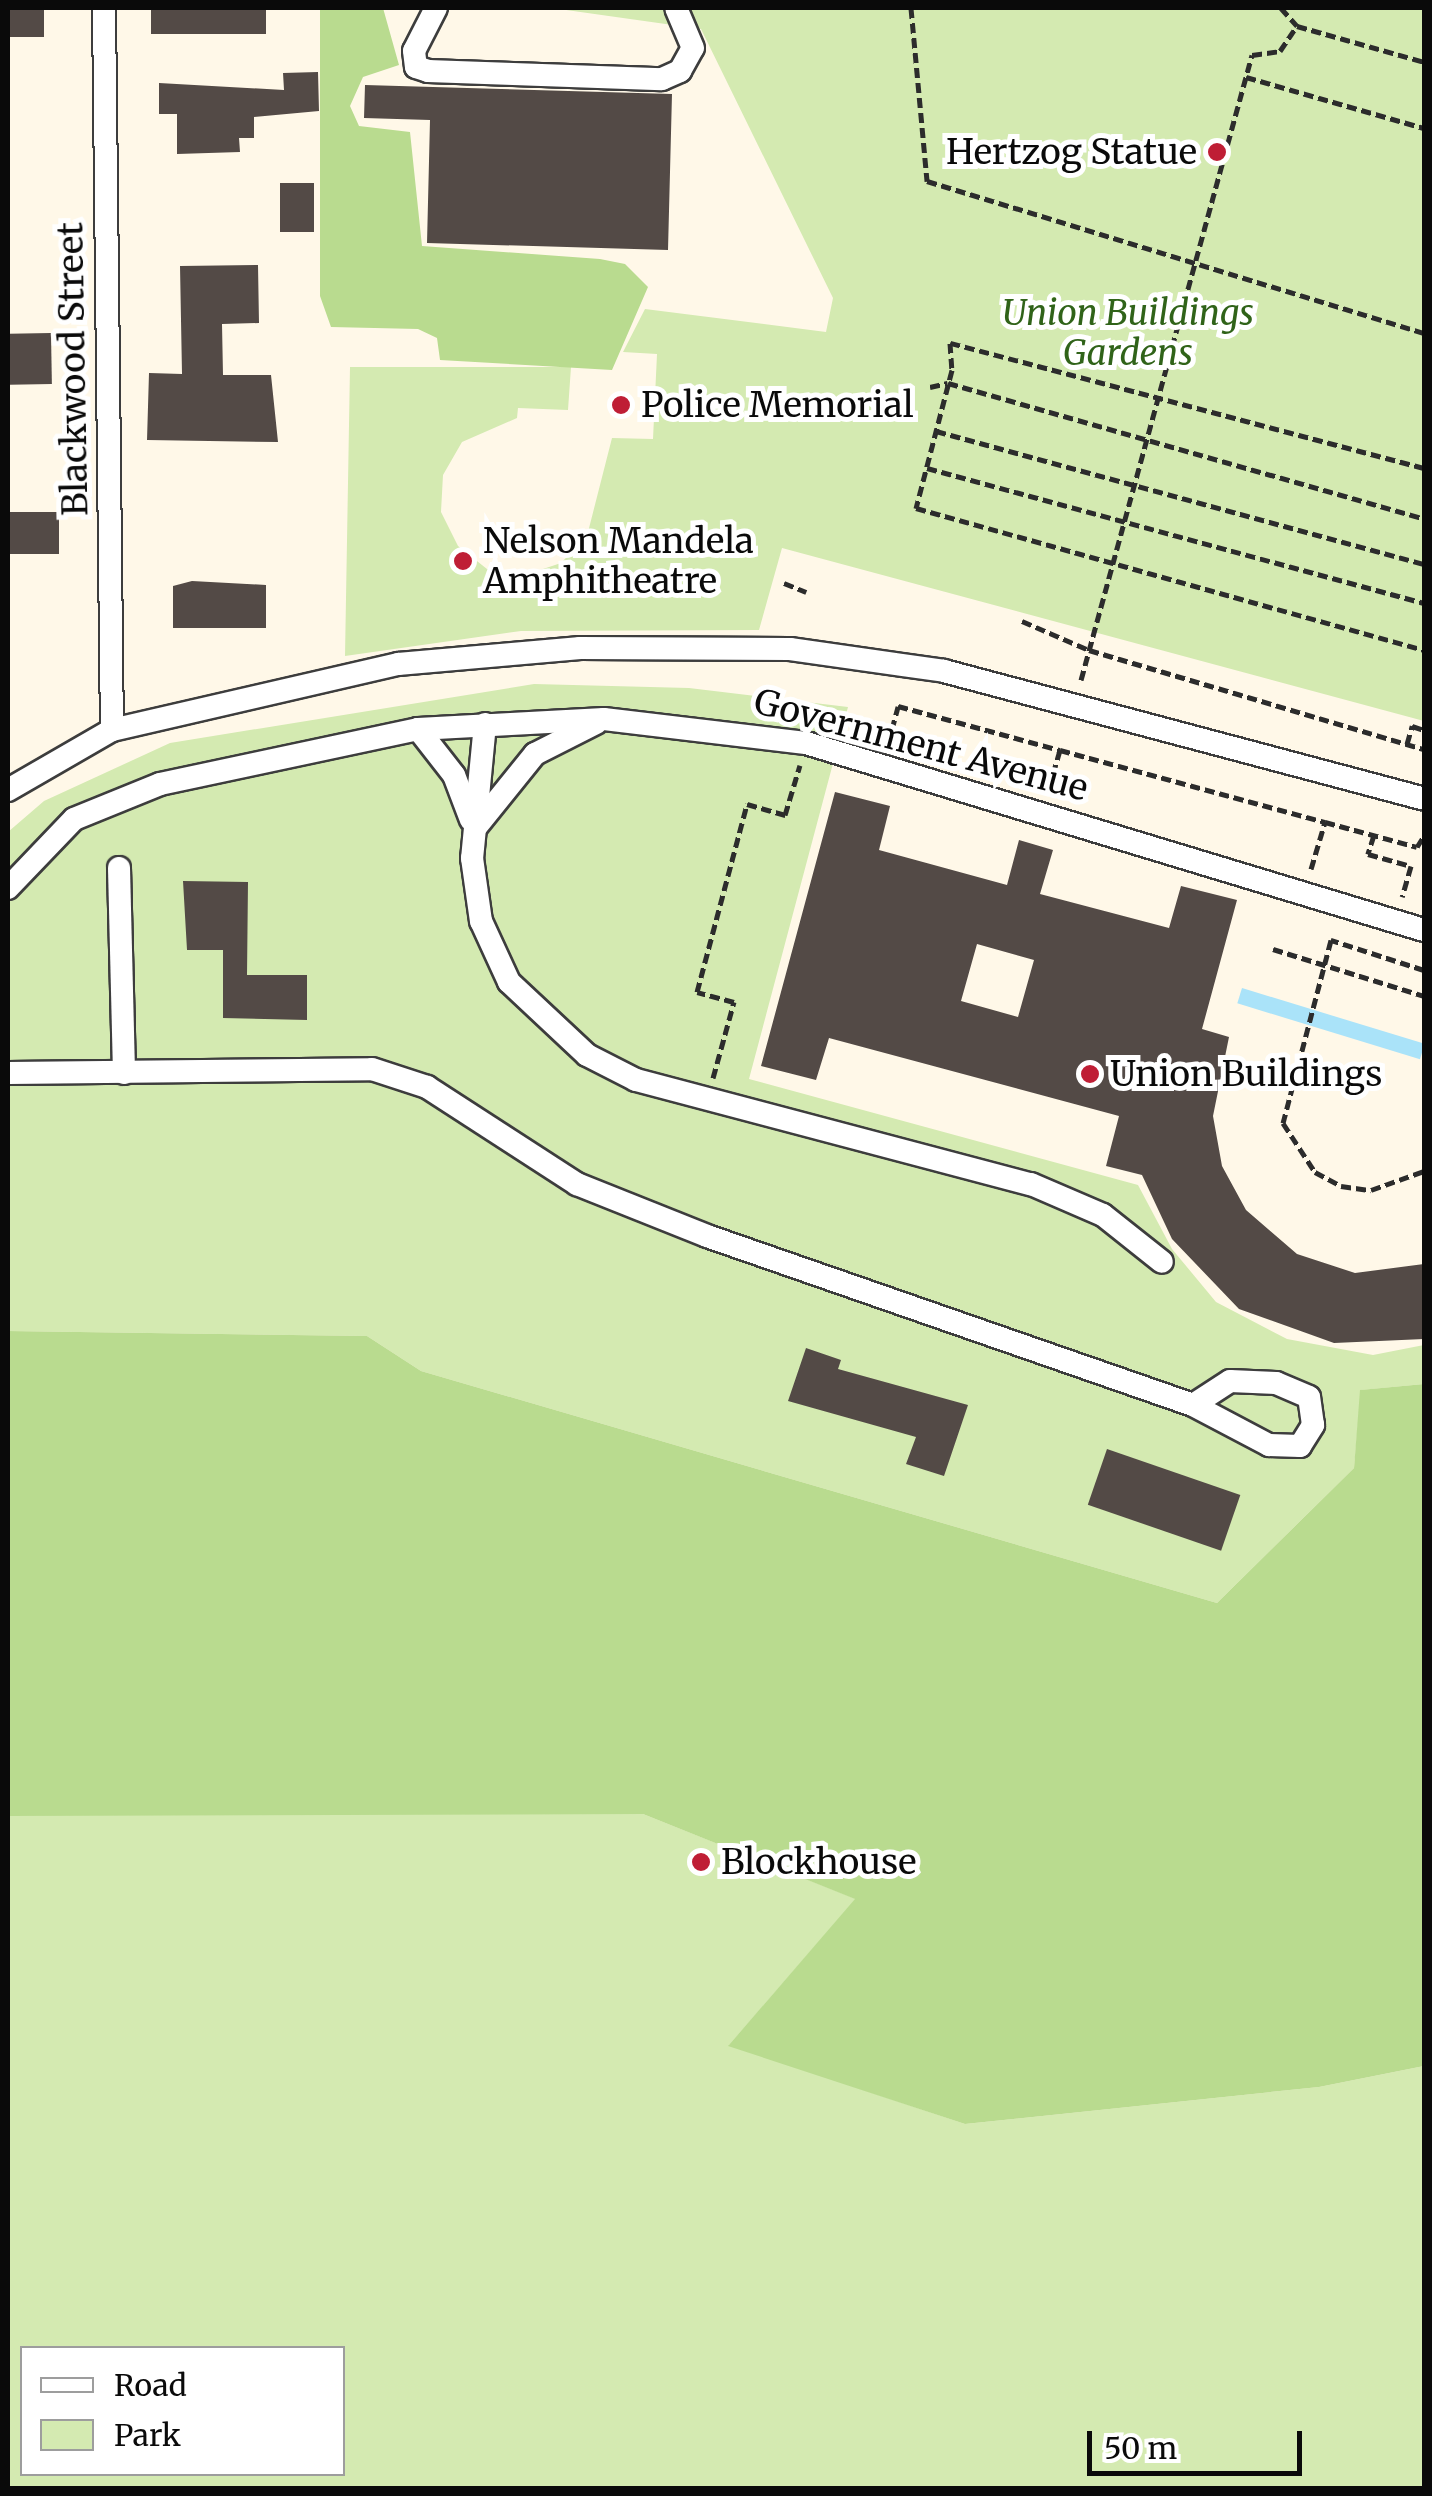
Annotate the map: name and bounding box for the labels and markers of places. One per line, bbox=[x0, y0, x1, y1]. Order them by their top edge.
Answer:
place label: Hertzog Statue bbox=[946, 131, 1197, 173]
marker: Hertzog Statue bbox=[1206, 141, 1228, 163]
place label: Police Memorial bbox=[641, 384, 914, 426]
marker: Police Memorial bbox=[610, 394, 632, 416]
place label: Nelson Mandela Amphitheatre bbox=[483, 520, 754, 602]
marker: Nelson Mandela Amphitheatre bbox=[452, 550, 474, 572]
place label: Union Buildings bbox=[1110, 1053, 1382, 1095]
marker: Union Buildings bbox=[1079, 1063, 1101, 1085]
place label: Blockhouse bbox=[721, 1841, 917, 1883]
marker: Blockhouse bbox=[690, 1851, 712, 1873]

